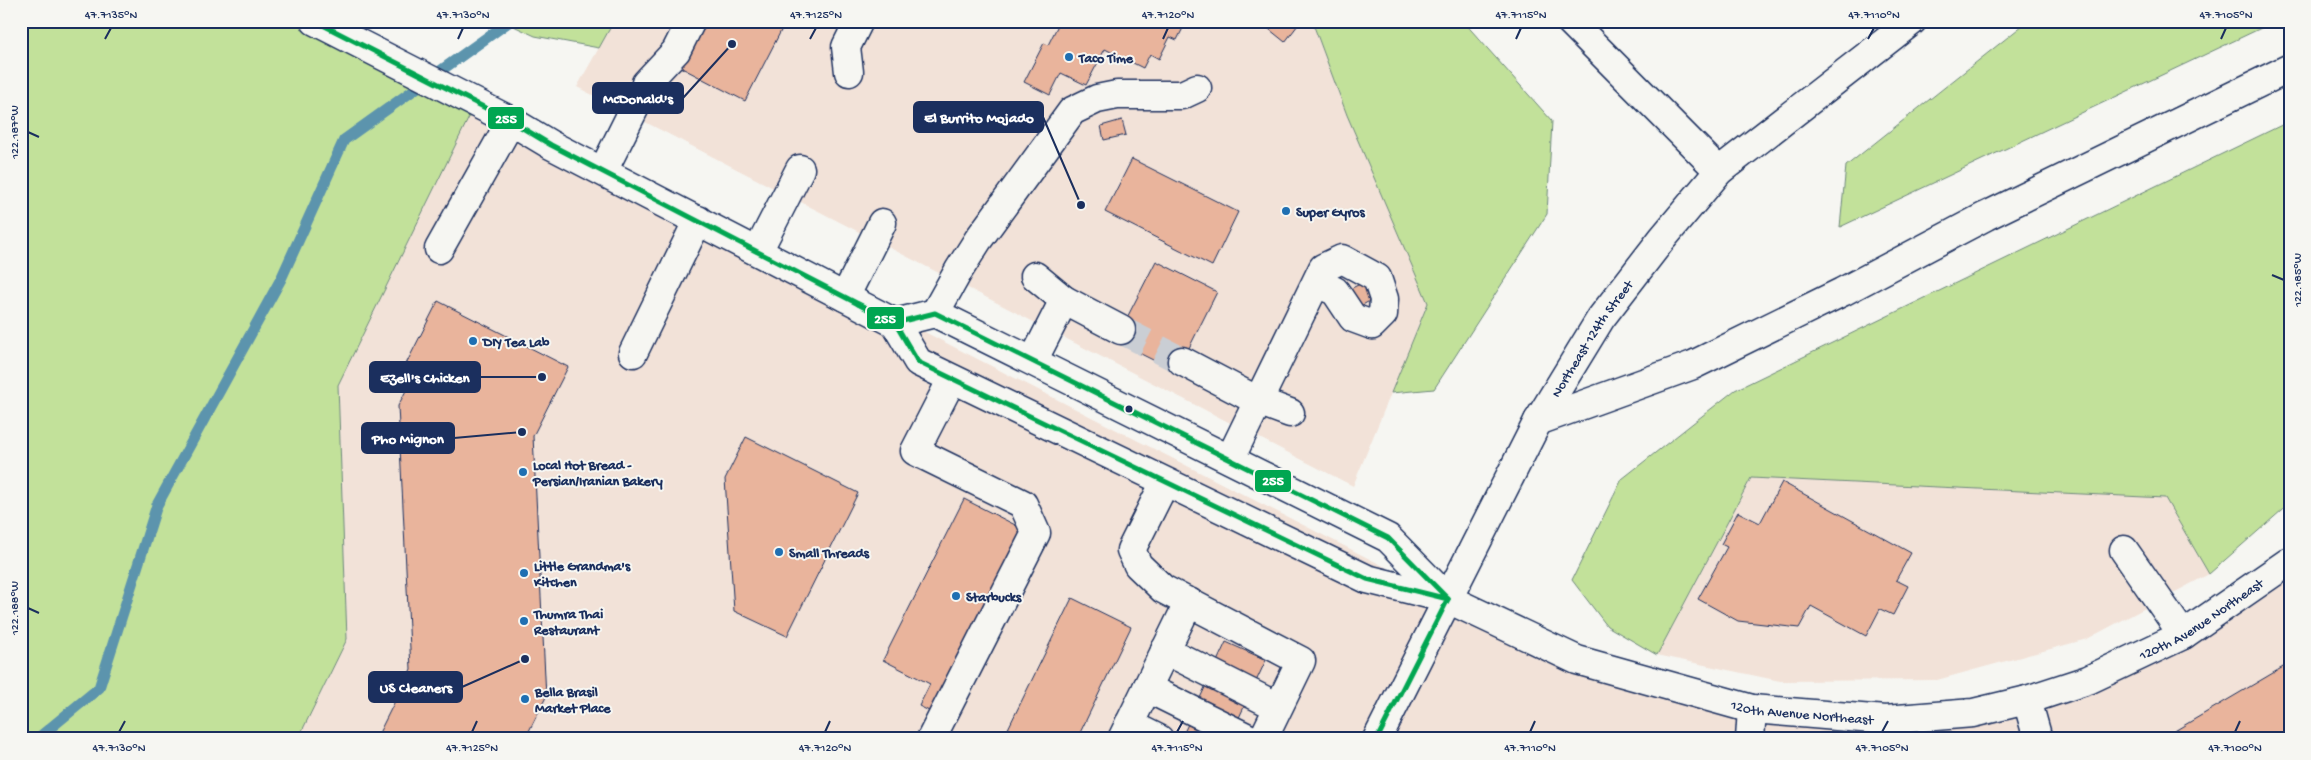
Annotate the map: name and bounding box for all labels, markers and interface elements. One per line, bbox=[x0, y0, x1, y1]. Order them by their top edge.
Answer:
text: 47.7135°N bbox=[85, 9, 137, 23]
text: 47.7130°N bbox=[436, 9, 490, 23]
text: 47.7125°N bbox=[790, 9, 842, 23]
text: 47.7120°N bbox=[1142, 9, 1195, 23]
text: 47.7115°N bbox=[1495, 9, 1547, 23]
text: 47.7110°N bbox=[1848, 9, 1900, 23]
text: 47.7105°N bbox=[2199, 9, 2253, 23]
marker: Taco Time bbox=[1063, 51, 1075, 63]
place label: Taco Time bbox=[1078, 51, 1134, 68]
callout: McDonald's bbox=[593, 83, 683, 113]
text: McDonald's bbox=[603, 91, 674, 109]
callout: El Burrito Mojado bbox=[914, 102, 1043, 132]
text: 122.187°W bbox=[9, 105, 23, 160]
line badge: 255 bbox=[487, 106, 525, 130]
text: El Burrito Mojado bbox=[924, 110, 1034, 128]
text: 255 bbox=[495, 112, 517, 129]
marker: Super Gyros bbox=[1280, 205, 1292, 217]
place label: Super Gyros bbox=[1296, 205, 1365, 222]
text: 122.185°W bbox=[2292, 253, 2306, 308]
street label: Northeast 124th Street bbox=[1549, 277, 1639, 401]
line badge: 255 bbox=[866, 306, 905, 330]
text: 255 bbox=[874, 312, 896, 329]
marker: DIY Tea Lab bbox=[467, 335, 479, 347]
place label: DIY Tea Lab bbox=[481, 335, 550, 352]
callout: Ezell's Chicken bbox=[370, 362, 480, 392]
text: Ezell's Chicken bbox=[380, 370, 471, 388]
unlabelled marker bbox=[1124, 404, 1134, 414]
callout: Pho Mignon bbox=[362, 423, 454, 453]
text: Pho Mignon bbox=[371, 431, 445, 449]
place label: Local Hot Bread - Persian/Iranian Bakery bbox=[532, 458, 663, 491]
marker: Local Hot Bread - Persian/Iranian Bakery bbox=[517, 466, 529, 478]
line badge: 255 bbox=[1254, 469, 1292, 493]
text: 255 bbox=[1262, 474, 1284, 491]
marker: Small Threads bbox=[773, 546, 785, 558]
place label: Small Threads bbox=[789, 546, 870, 563]
place label: Little Grandma's Kitchen bbox=[533, 559, 631, 592]
marker: Little Grandma's Kitchen bbox=[518, 567, 530, 579]
street label: 120th Avenue Northeast bbox=[2136, 575, 2269, 666]
text: 122.188°W bbox=[9, 581, 23, 636]
marker: Starbucks bbox=[950, 590, 962, 602]
place label: Starbucks bbox=[966, 590, 1022, 607]
place label: Thumra Thai Restaurant bbox=[533, 607, 603, 640]
marker: Thumra Thai Restaurant bbox=[518, 615, 530, 627]
callout: US Cleaners bbox=[369, 672, 462, 702]
text: US Cleaners bbox=[380, 680, 454, 698]
place label: Bella Brasil Market Place bbox=[534, 685, 611, 718]
marker: Bella Brasil Market Place bbox=[519, 693, 531, 705]
street label: 120th Avenue Northeast bbox=[1727, 697, 1875, 730]
text: 47.7130°N bbox=[92, 742, 146, 756]
text: 47.7125°N bbox=[446, 742, 498, 756]
text: 47.7120°N bbox=[799, 742, 852, 756]
text: 47.7115°N bbox=[1151, 742, 1203, 756]
text: 47.7110°N bbox=[1504, 742, 1556, 756]
text: 47.7105°N bbox=[1855, 742, 1909, 756]
text: 47.7100°N bbox=[2208, 742, 2262, 756]

